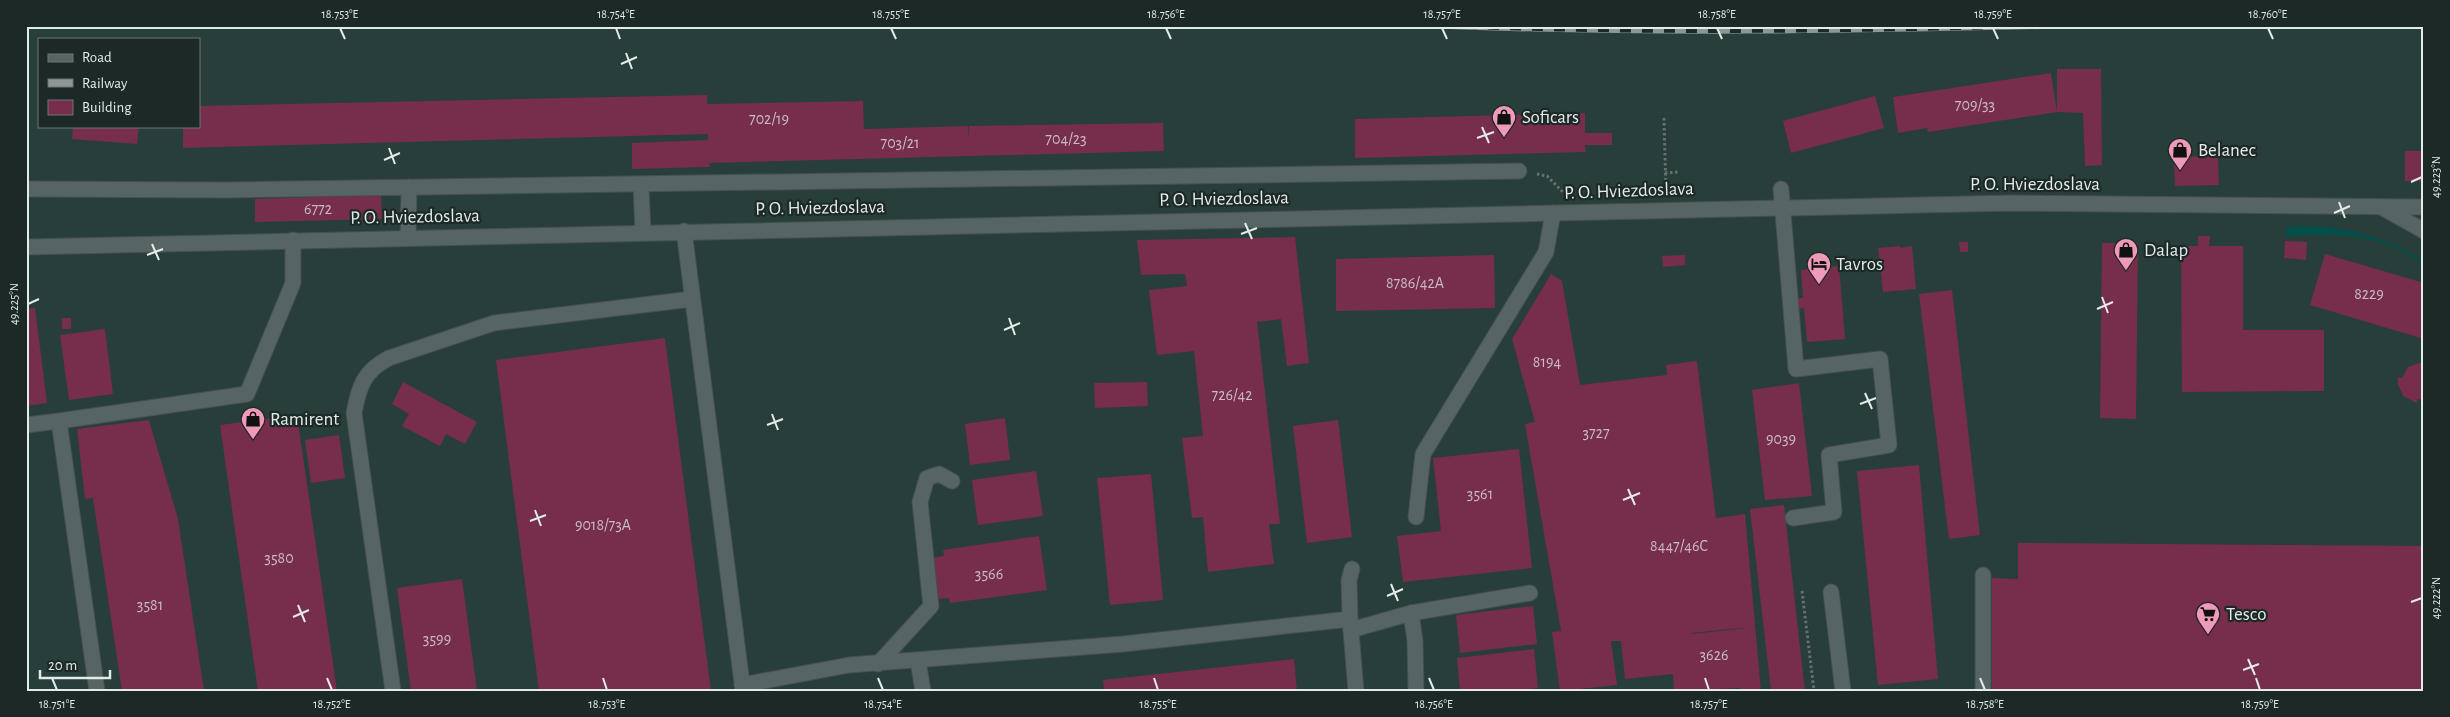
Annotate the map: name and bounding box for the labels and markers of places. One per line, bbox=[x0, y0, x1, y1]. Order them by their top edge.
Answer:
shop icon: Soficars bbox=[1491, 104, 1517, 138]
place label: Soficars bbox=[1522, 108, 1579, 127]
shop icon: Belanec bbox=[2167, 137, 2193, 171]
place label: Belanec bbox=[2198, 141, 2256, 160]
shop icon: Dalap bbox=[2113, 237, 2139, 271]
place label: Dalap bbox=[2144, 241, 2188, 260]
hotel icon: Tavros bbox=[1806, 251, 1832, 285]
place label: Tavros bbox=[1836, 255, 1883, 274]
shop icon: Ramirent bbox=[240, 406, 266, 440]
place label: Ramirent bbox=[270, 410, 339, 429]
supermarket icon: Tesco bbox=[2195, 601, 2221, 635]
place label: Tesco bbox=[2226, 605, 2267, 624]

